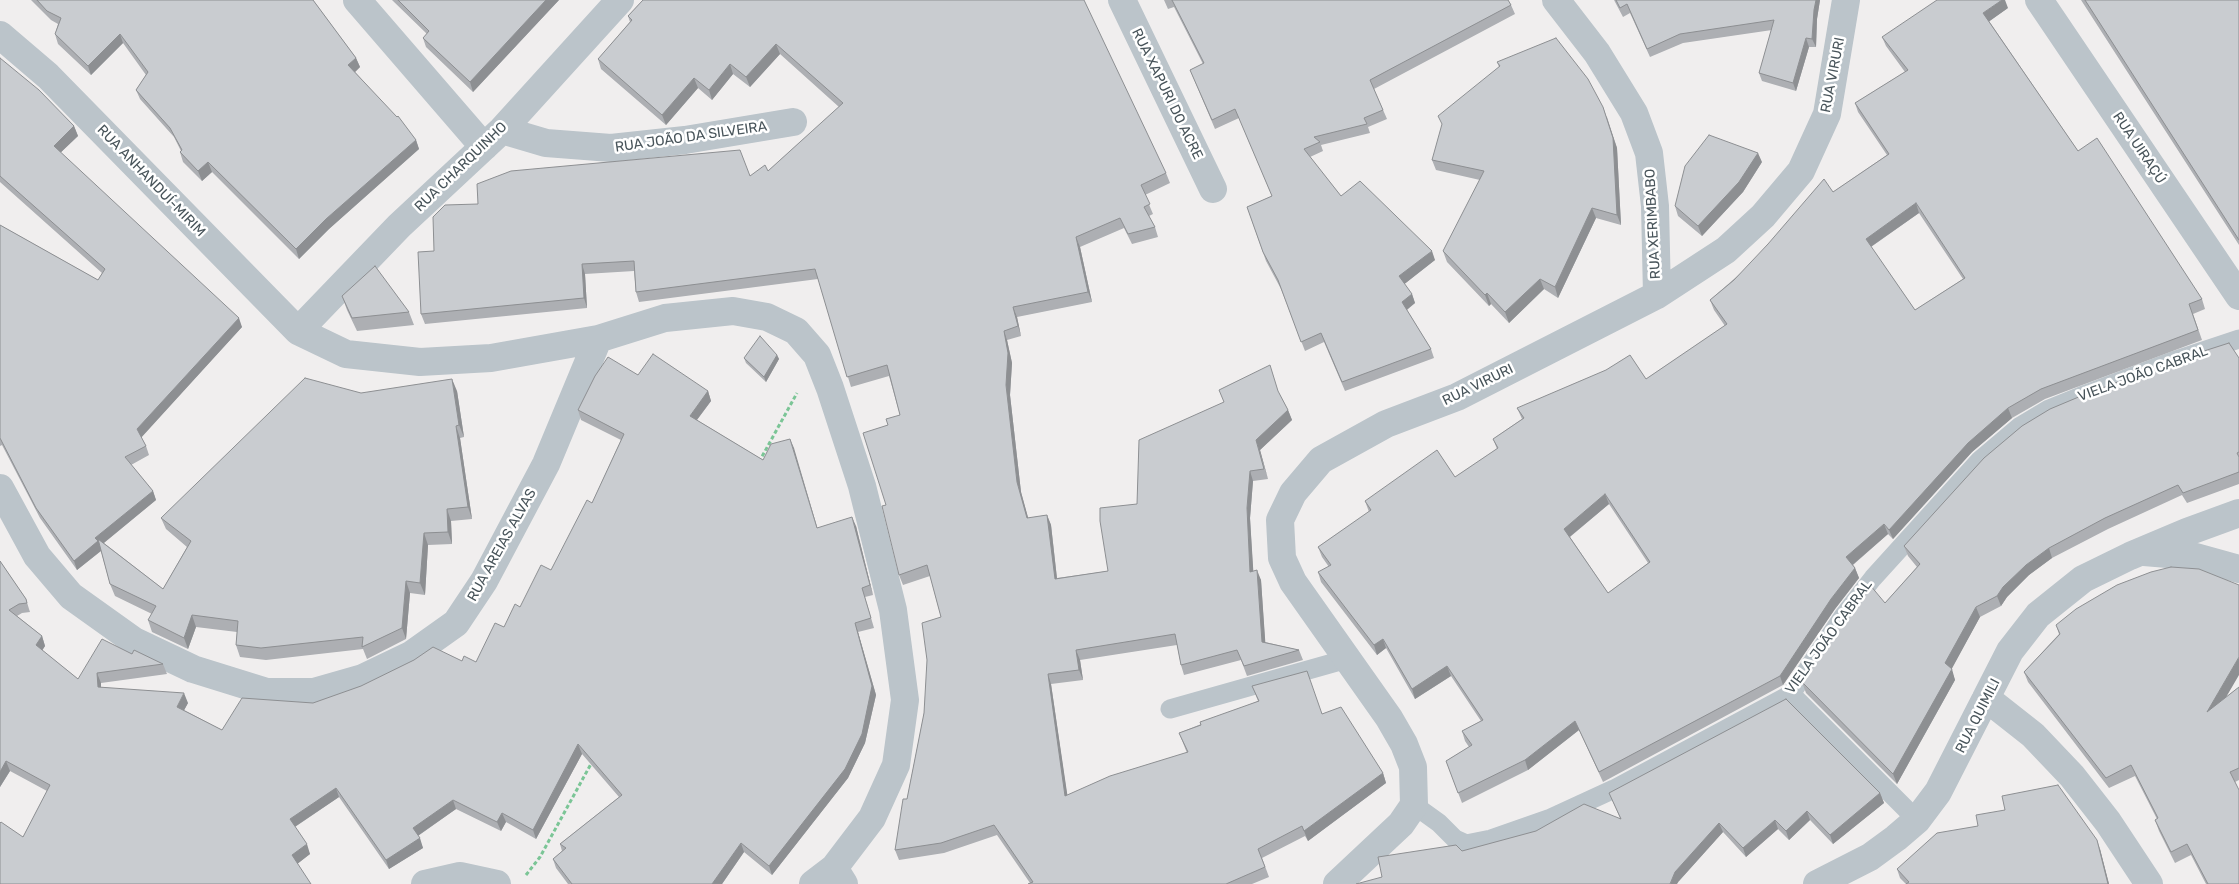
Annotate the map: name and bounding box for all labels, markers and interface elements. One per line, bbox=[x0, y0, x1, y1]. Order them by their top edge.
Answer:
street label: RUA XAPURI DO ACRE bbox=[1128, 26, 1206, 162]
street label: RUA VIRURI bbox=[1817, 36, 1849, 114]
street label: RUA UIRAÇÚ bbox=[2109, 109, 2169, 187]
street label: RUA JOÃO DA SILVEIRA bbox=[614, 118, 768, 156]
street label: RUA CHARQUINHO bbox=[411, 119, 511, 215]
street label: RUA ANHANDUÍ-MIRIM bbox=[93, 122, 209, 240]
street label: RUA XERIMBABO bbox=[1642, 168, 1664, 280]
street label: VIELA JOÃO CABRAL bbox=[2076, 343, 2210, 405]
street label: RUA VIRURI bbox=[1440, 361, 1516, 409]
street label: RUA AREIAS ALVAS bbox=[464, 486, 540, 604]
street label: VIELA JOÃO CABRAL bbox=[1782, 577, 1876, 697]
street label: RUA QUIMILI bbox=[1952, 676, 2004, 756]

